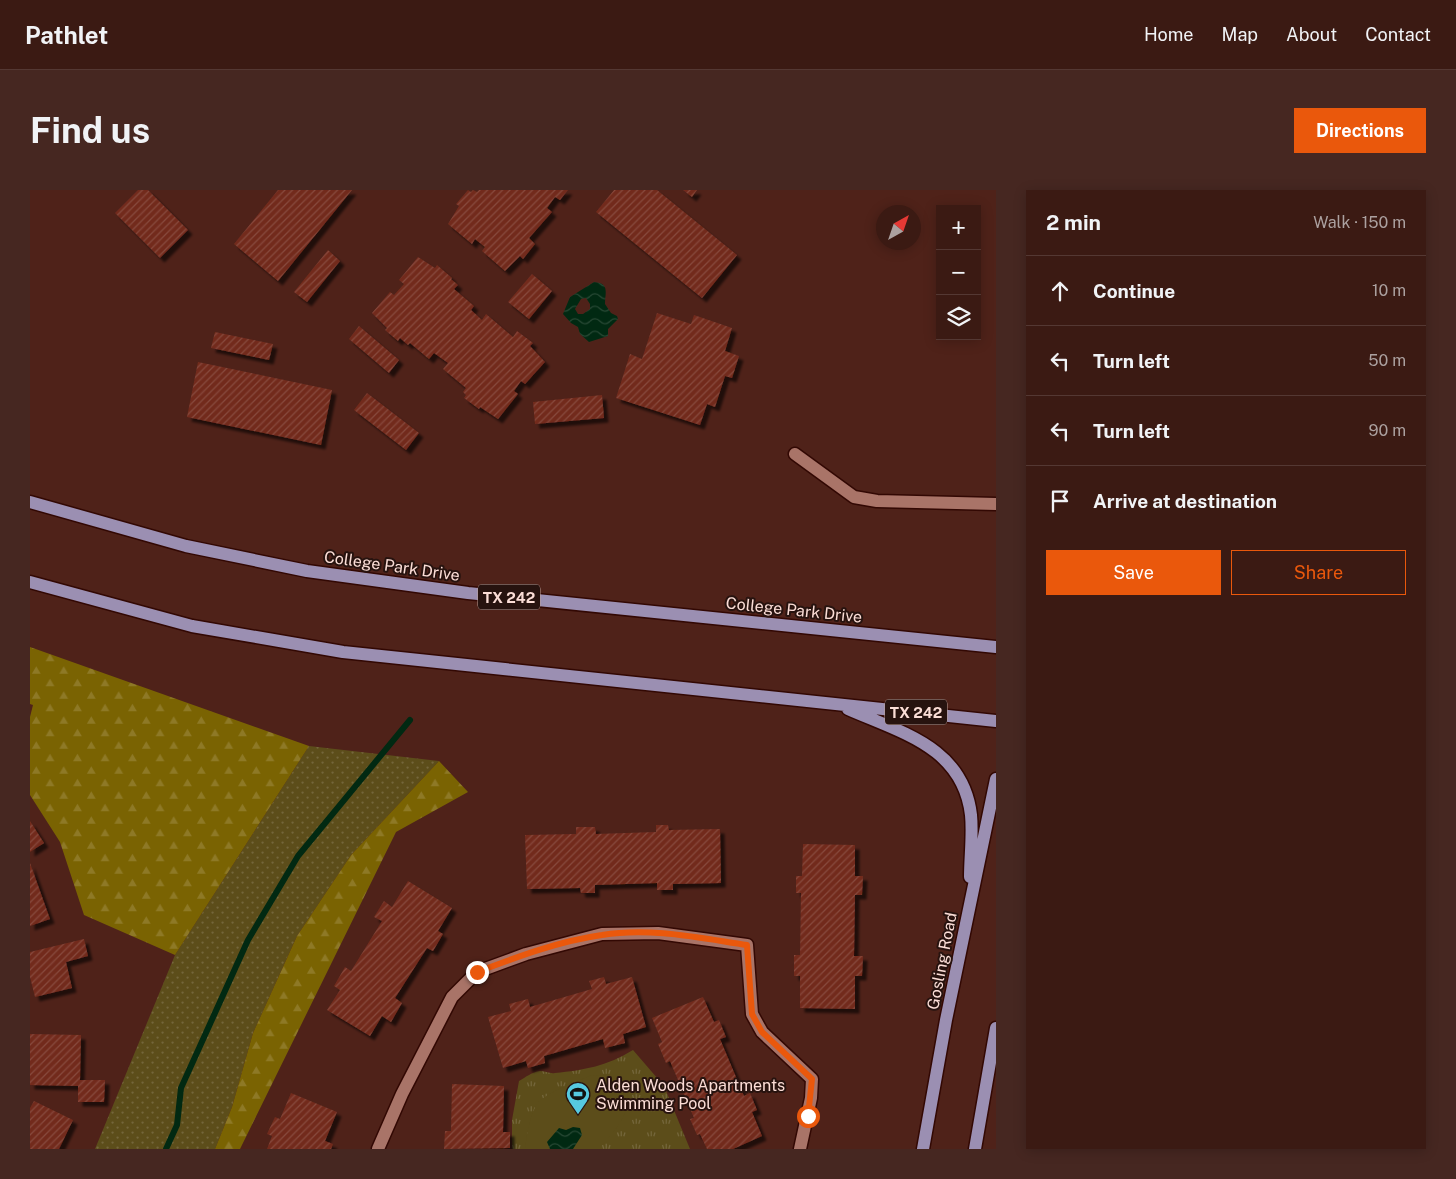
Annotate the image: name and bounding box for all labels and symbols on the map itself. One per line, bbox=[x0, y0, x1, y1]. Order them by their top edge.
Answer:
north arrow bbox=[876, 205, 921, 250]
street label: College Park Drive bbox=[323, 547, 461, 585]
road number: TX 242 bbox=[478, 584, 540, 610]
street label: College Park Drive bbox=[725, 593, 863, 627]
road number: TX 242 bbox=[885, 700, 947, 724]
street label: Gosling Road bbox=[923, 911, 961, 1011]
route end bbox=[466, 961, 489, 984]
place label: Alden Woods Apartments Swimming Pool bbox=[596, 1076, 785, 1113]
sports icon: Alden Woods Apartments Swimming Pool bbox=[565, 1081, 591, 1115]
route start bbox=[797, 1105, 820, 1128]

